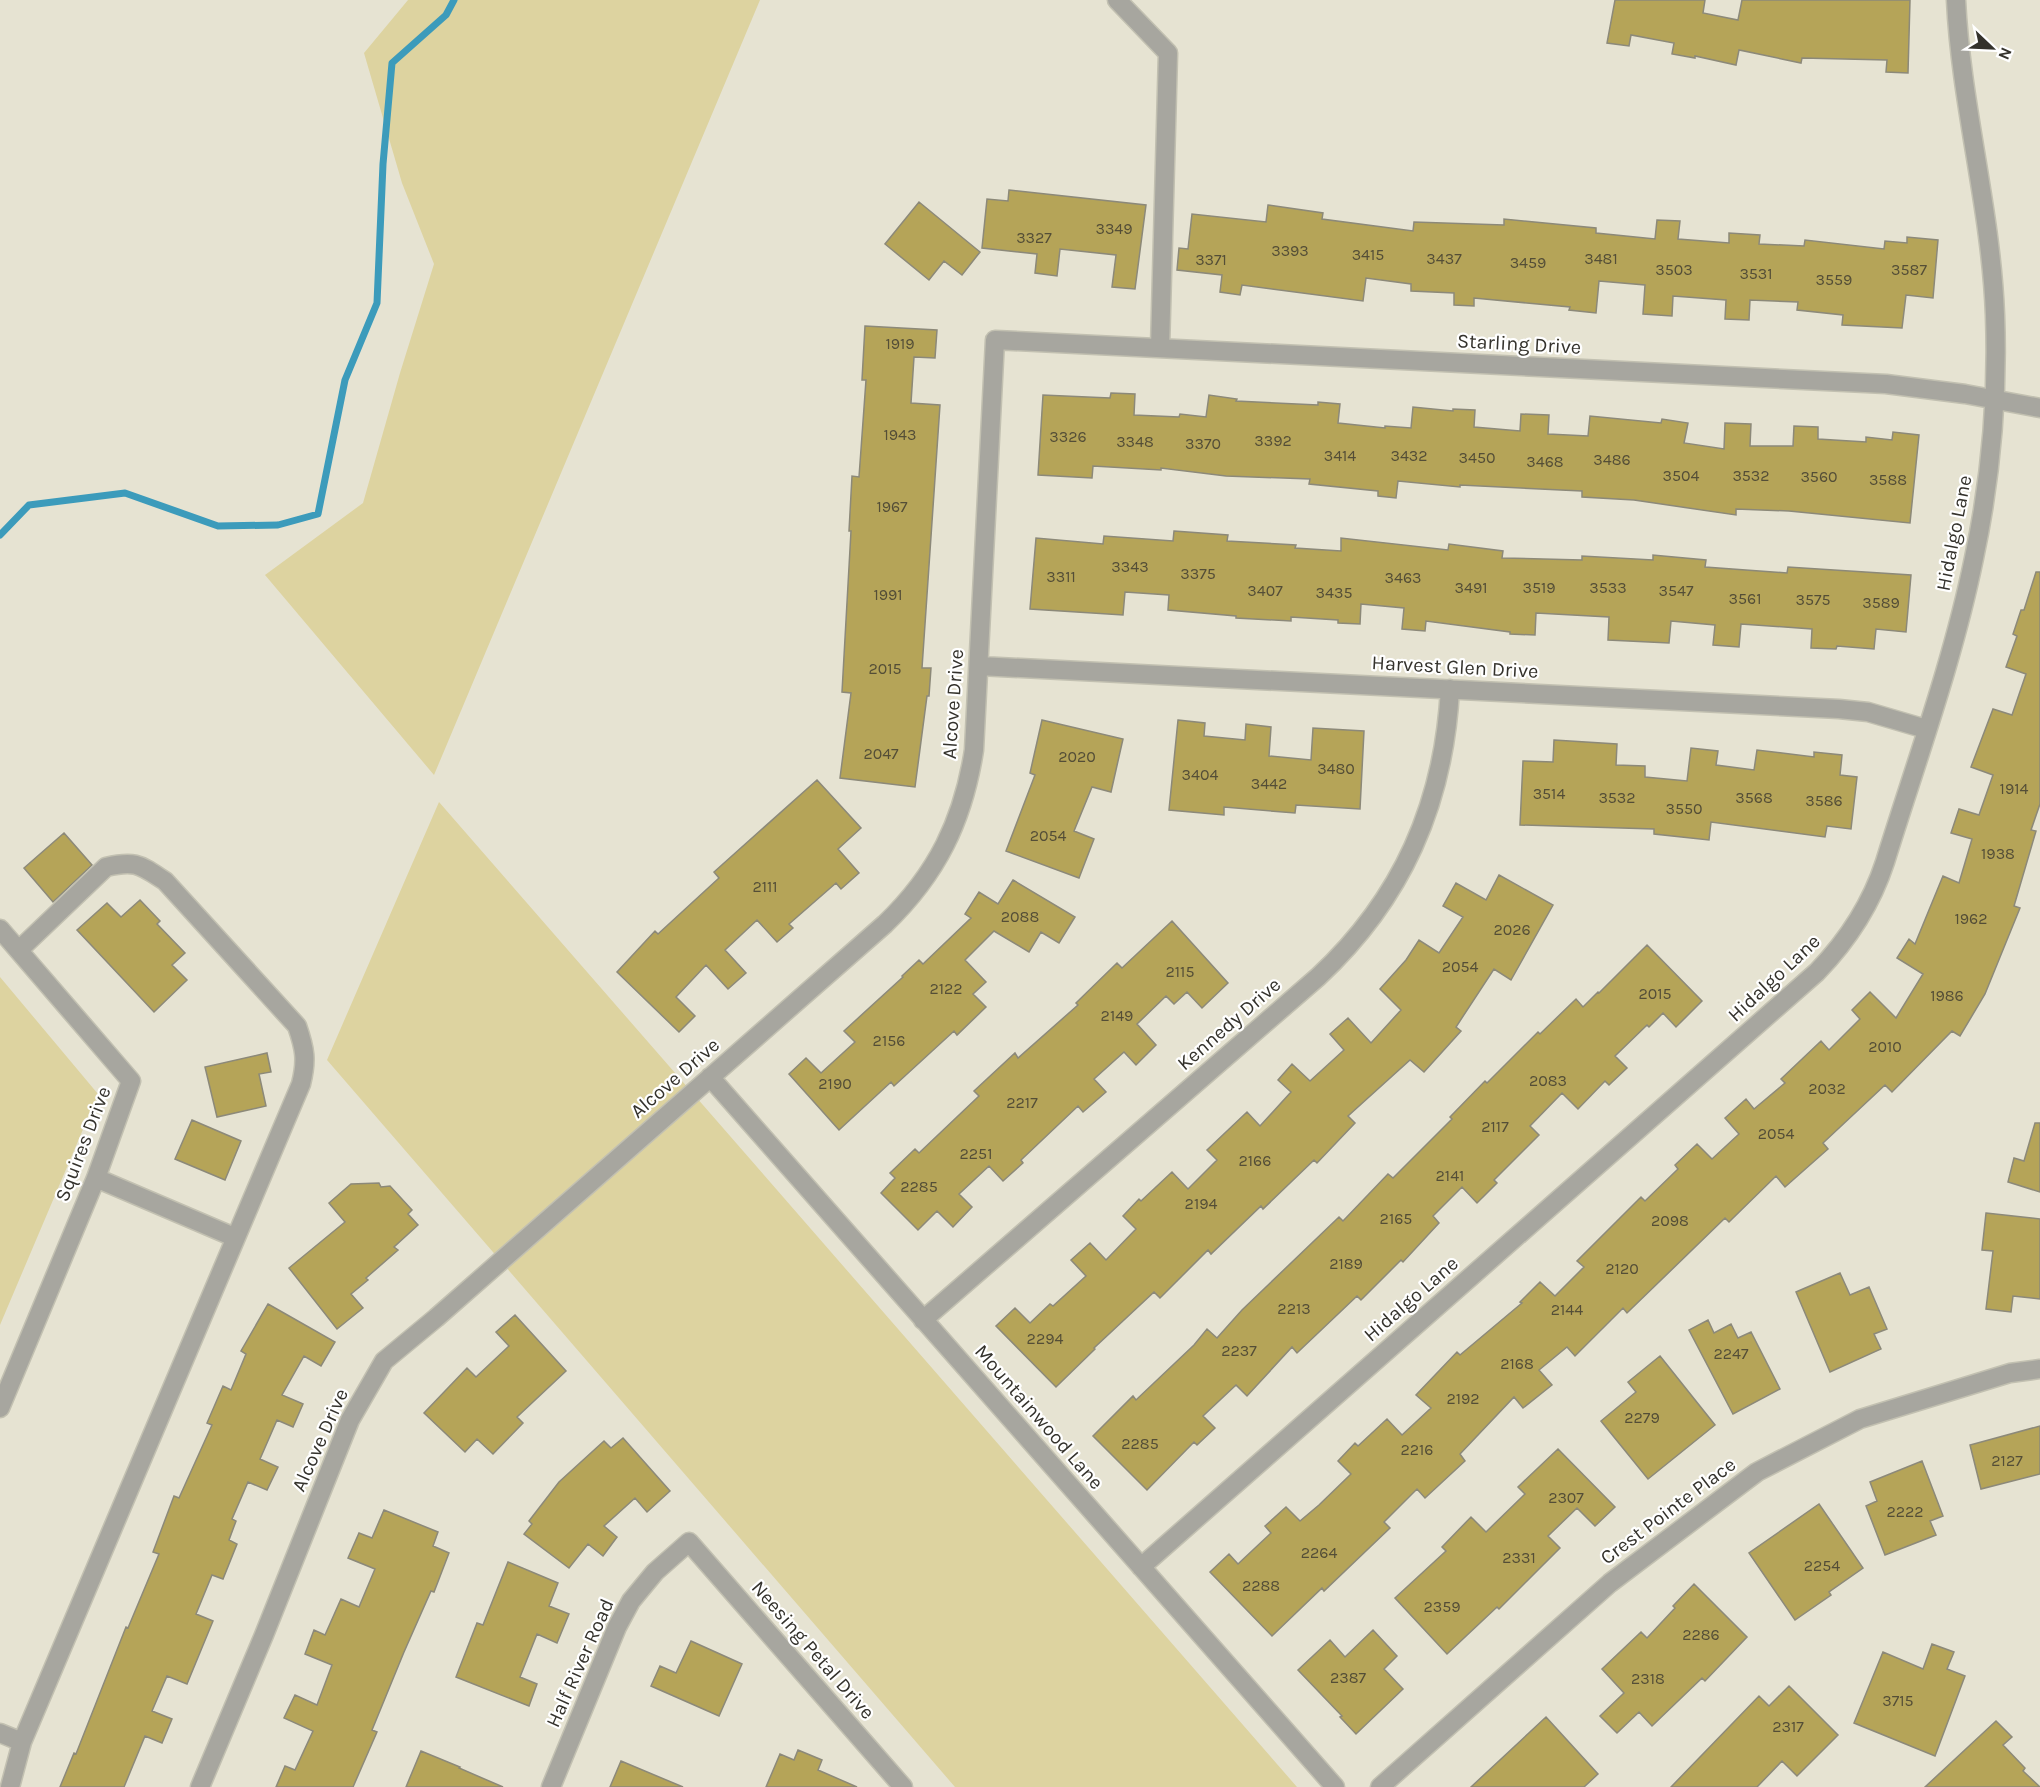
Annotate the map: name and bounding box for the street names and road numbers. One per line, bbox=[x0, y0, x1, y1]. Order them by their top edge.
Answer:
street label: Starling Drive bbox=[1456, 329, 1582, 359]
street label: Hidalgo Lane bbox=[1932, 473, 1976, 593]
street label: Alcove Drive bbox=[938, 648, 968, 760]
street label: Harvest Glen Drive bbox=[1371, 651, 1539, 683]
street label: Hidalgo Lane bbox=[1723, 930, 1825, 1026]
street label: Kennedy Drive bbox=[1173, 973, 1285, 1075]
street label: Alcove Drive bbox=[626, 1033, 724, 1123]
street label: Squires Drive bbox=[51, 1083, 115, 1205]
street label: Hidalgo Lane bbox=[1359, 1252, 1463, 1346]
street label: Mountainwood Lane bbox=[970, 1340, 1108, 1494]
street label: Alcove Drive bbox=[287, 1385, 353, 1495]
street label: Crest Pointe Place bbox=[1596, 1453, 1740, 1569]
street label: Neesing Petal Drive bbox=[747, 1576, 879, 1724]
street label: Half River Road bbox=[541, 1595, 619, 1731]

